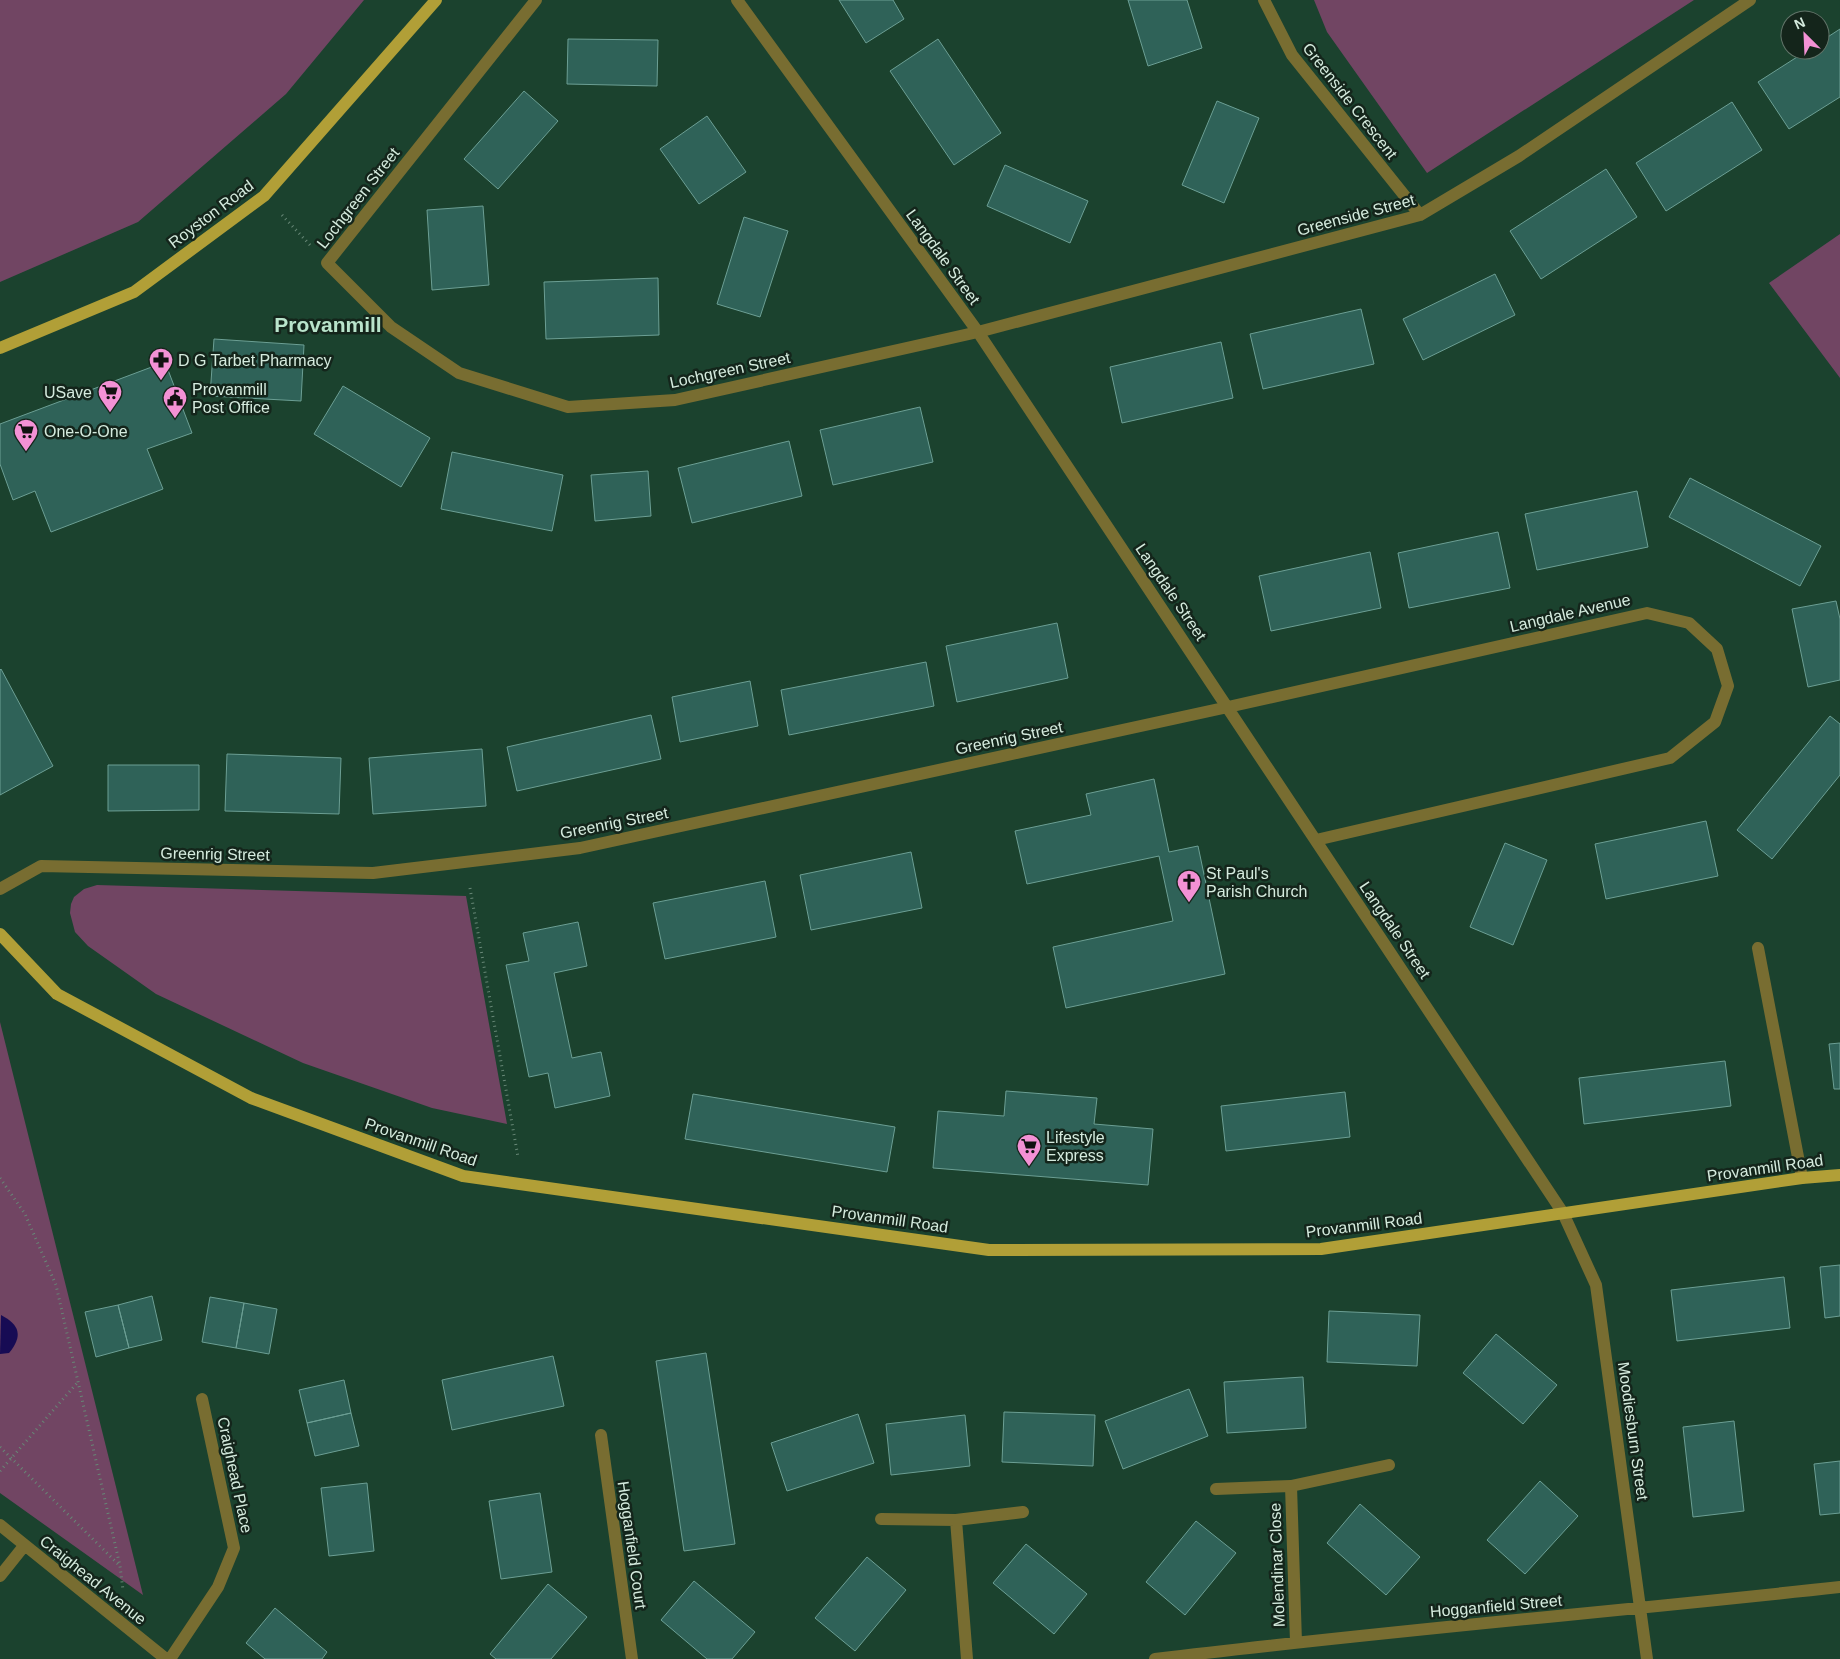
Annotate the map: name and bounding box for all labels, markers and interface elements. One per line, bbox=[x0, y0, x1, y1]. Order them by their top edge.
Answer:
north arrow bbox=[1780, 10, 1830, 60]
text: N bbox=[1792, 14, 1808, 32]
street label: Greenside Crescent bbox=[1299, 40, 1401, 163]
street label: Lochgreen Street bbox=[314, 144, 403, 252]
street label: Royston Road bbox=[165, 177, 257, 251]
street label: Greenside Street bbox=[1295, 191, 1417, 239]
street label: Langdale Street bbox=[903, 206, 983, 308]
district label: Provanmill bbox=[274, 313, 382, 336]
pharmacy icon: D G Tarbet Pharmacy bbox=[148, 347, 174, 381]
street label: Lochgreen Street bbox=[668, 349, 792, 391]
place label: D G Tarbet Pharmacy bbox=[178, 352, 332, 369]
supermarket icon: USave bbox=[97, 379, 123, 413]
place label: Provanmill Post Office bbox=[192, 381, 270, 416]
place label: USave bbox=[44, 384, 92, 401]
public building icon: Provanmill Post Office bbox=[162, 385, 188, 419]
supermarket icon: One-O-One bbox=[13, 418, 39, 452]
place label: One-O-One bbox=[44, 423, 128, 440]
street label: Langdale Street bbox=[1132, 540, 1210, 644]
street label: Langdale Avenue bbox=[1508, 591, 1632, 635]
street label: Greenrig Street bbox=[954, 718, 1065, 758]
street label: Greenrig Street bbox=[559, 804, 670, 842]
street label: Greenrig Street bbox=[160, 845, 270, 863]
place label: St Paul's Parish Church bbox=[1206, 865, 1307, 900]
church icon: St Paul's Parish Church bbox=[1176, 869, 1202, 903]
street label: Langdale Street bbox=[1356, 878, 1434, 982]
street label: Provanmill Road bbox=[363, 1115, 479, 1169]
place label: Lifestyle Express bbox=[1046, 1129, 1105, 1164]
supermarket icon: Lifestyle Express bbox=[1016, 1133, 1042, 1167]
street label: Provanmill Road bbox=[1706, 1151, 1824, 1185]
street label: Provanmill Road bbox=[831, 1202, 949, 1236]
street label: Provanmill Road bbox=[1305, 1209, 1423, 1241]
street label: Moodiesburn Street bbox=[1615, 1361, 1651, 1502]
street label: Craighead Place bbox=[214, 1415, 256, 1535]
street label: Hogganfield Court bbox=[615, 1480, 649, 1611]
street label: Molendinar Close bbox=[1266, 1502, 1288, 1628]
street label: Craighead Avenue bbox=[37, 1532, 149, 1628]
street label: Hogganfield Street bbox=[1429, 1592, 1563, 1620]

